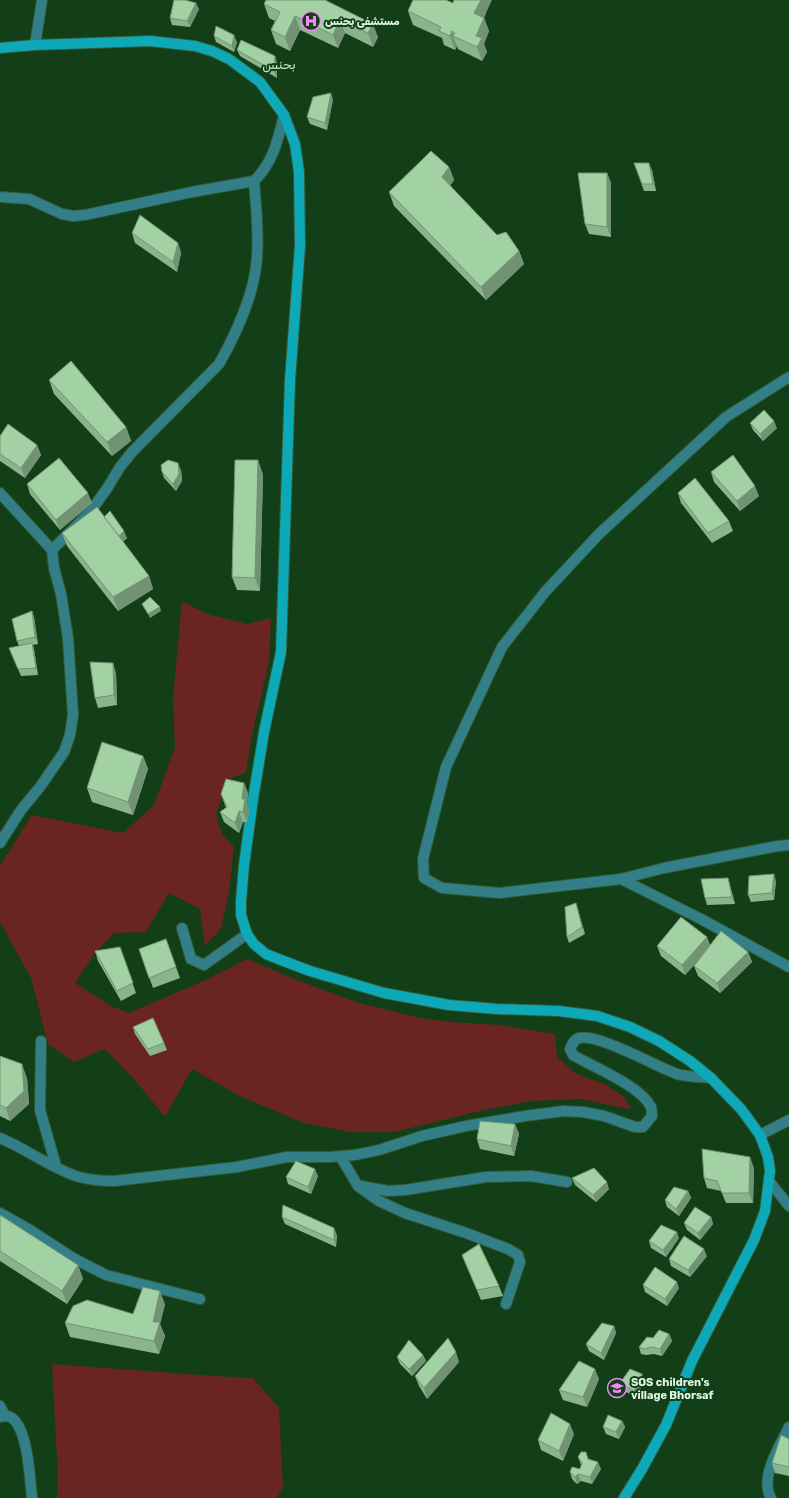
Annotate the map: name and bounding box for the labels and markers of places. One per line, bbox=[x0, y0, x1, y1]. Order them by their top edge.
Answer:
hospital icon: مستشفى بحنس bbox=[300, 10, 322, 32]
place label: مستشفى بحنس bbox=[325, 15, 400, 28]
place label: SOS children's village Bhorsaf bbox=[631, 1376, 713, 1402]
school or university icon: SOS children's village Bhorsaf bbox=[606, 1377, 628, 1399]

